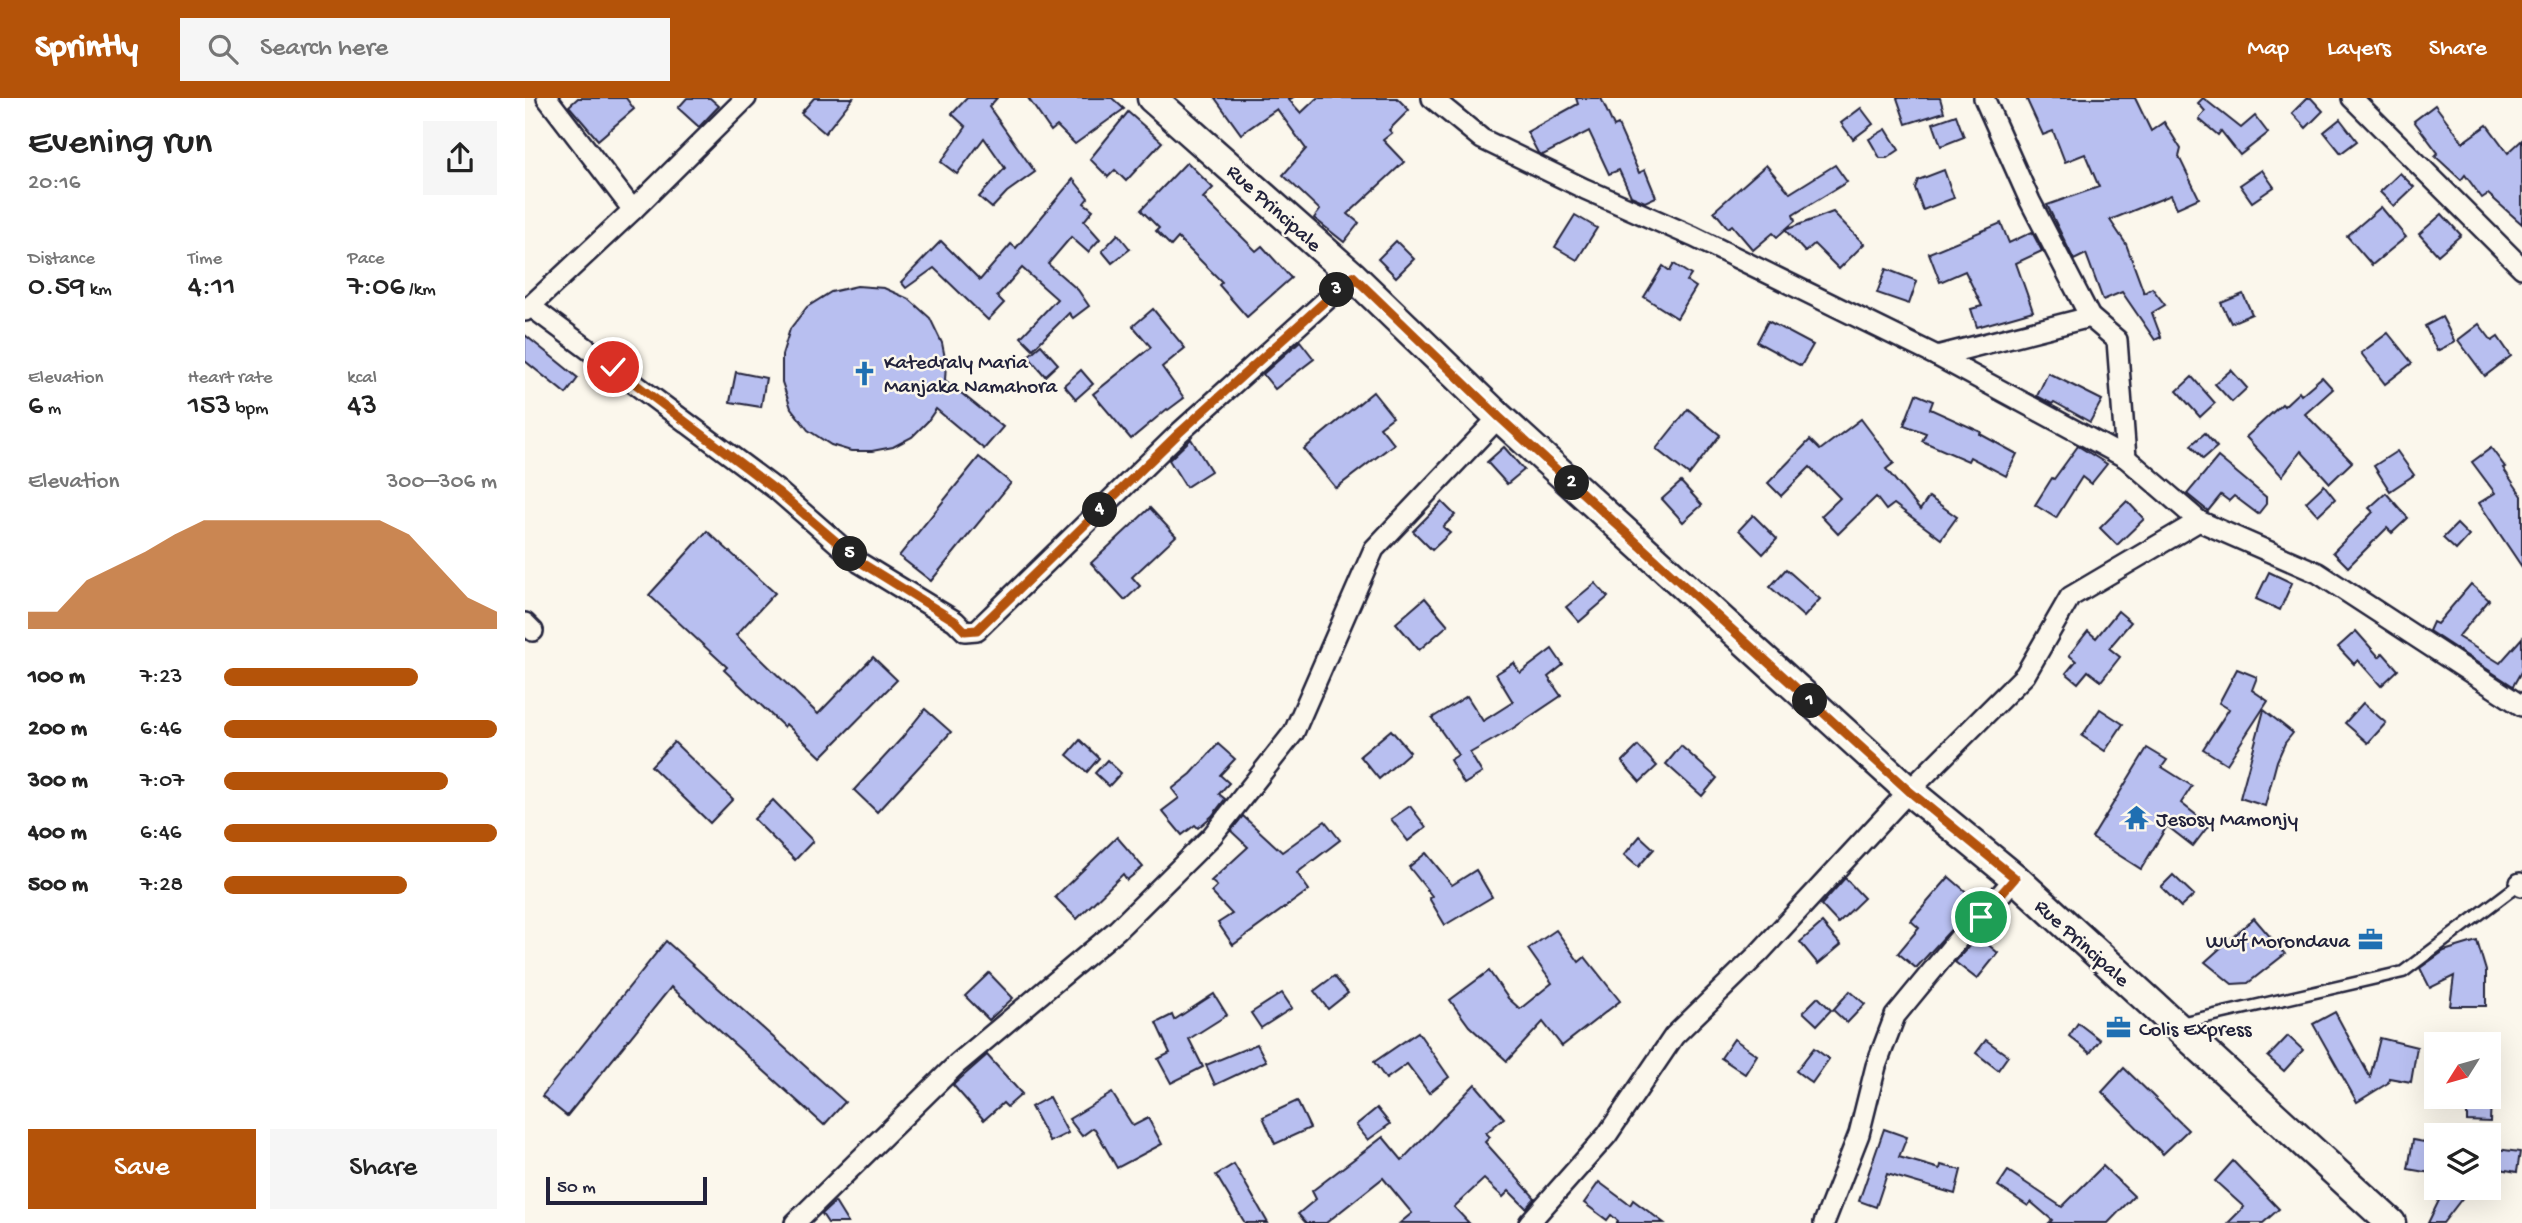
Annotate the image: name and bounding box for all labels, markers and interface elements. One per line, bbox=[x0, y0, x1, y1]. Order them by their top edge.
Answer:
search box bbox=[180, 18, 670, 81]
text: Sprintly bbox=[35, 30, 138, 68]
icon: search bbox=[204, 30, 242, 68]
text: Search here bbox=[260, 34, 388, 65]
text: Map bbox=[2247, 35, 2289, 64]
text: Layers bbox=[2327, 35, 2391, 64]
text: Share bbox=[2429, 35, 2487, 64]
button: share bbox=[423, 121, 497, 195]
text: Evening run bbox=[28, 122, 212, 166]
street label: Rue Principale bbox=[1220, 160, 1326, 260]
text: 20:16 bbox=[28, 170, 81, 197]
text: Distance bbox=[28, 248, 95, 271]
text: Time bbox=[188, 248, 222, 271]
text: Pace bbox=[347, 248, 385, 271]
text: 0.59 bbox=[28, 271, 85, 306]
text: 4:11 bbox=[188, 271, 236, 306]
text: 7:06 bbox=[347, 271, 405, 306]
pin: 3 bbox=[1319, 272, 1355, 308]
text: 3 bbox=[1332, 278, 1341, 301]
text: km bbox=[85, 279, 112, 302]
text: /km bbox=[405, 279, 436, 302]
pin bbox=[583, 337, 643, 397]
icon: check bbox=[594, 348, 632, 386]
place label: Katedraly Maria Manjaka Namahora bbox=[884, 352, 1059, 401]
church icon: Katedraly Maria Manjaka Namahora bbox=[850, 359, 878, 387]
text: Elevation bbox=[28, 367, 104, 390]
text: Heart rate bbox=[188, 367, 273, 390]
text: kcal bbox=[347, 367, 377, 390]
text: 6 bbox=[28, 390, 43, 425]
text: 153 bbox=[188, 390, 231, 425]
text: 43 bbox=[347, 390, 377, 425]
text: m bbox=[43, 398, 61, 421]
text: bpm bbox=[231, 398, 269, 421]
pin: 2 bbox=[1555, 466, 1589, 500]
text: Elevation bbox=[28, 469, 119, 496]
text: 300–306 m bbox=[386, 469, 497, 496]
text: 2 bbox=[1567, 471, 1576, 494]
pin: 4 bbox=[1083, 492, 1117, 528]
text: 4 bbox=[1095, 498, 1104, 521]
pin: 5 bbox=[833, 536, 867, 572]
text: 5 bbox=[845, 542, 855, 565]
text: 100 m bbox=[28, 664, 85, 691]
text: 7:23 bbox=[140, 664, 182, 691]
pin: 1 bbox=[1793, 684, 1827, 718]
text: 1 bbox=[1806, 689, 1813, 712]
text: 200 m bbox=[28, 716, 87, 743]
text: 6:46 bbox=[140, 716, 181, 743]
text: 300 m bbox=[28, 768, 88, 795]
text: 7:07 bbox=[140, 768, 184, 795]
temple icon: Jesosy Mamonjy bbox=[2122, 804, 2150, 832]
place label: Jesosy Mamonjy bbox=[2156, 809, 2298, 834]
text: 400 m bbox=[28, 820, 87, 847]
text: 6:46 bbox=[140, 820, 181, 847]
text: 500 m bbox=[28, 872, 88, 899]
text: 7:28 bbox=[140, 872, 183, 899]
pin bbox=[1951, 887, 2011, 947]
street label: Rue Principale bbox=[2028, 895, 2134, 995]
icon: arrive bbox=[1962, 898, 2000, 936]
office icon: Wwf Morondava bbox=[2356, 926, 2384, 954]
place label: Wwf Morondava bbox=[2206, 931, 2351, 956]
office icon: Colis Express bbox=[2105, 1014, 2133, 1042]
place label: Colis Express bbox=[2139, 1019, 2253, 1044]
north arrow bbox=[2424, 1032, 2501, 1110]
map controls bbox=[2424, 1032, 2501, 1200]
button: layers bbox=[2424, 1123, 2501, 1200]
button: Save bbox=[28, 1129, 256, 1209]
button: Share bbox=[270, 1129, 497, 1209]
scale bar bbox=[546, 1174, 707, 1206]
text: 50 m bbox=[557, 1177, 596, 1200]

